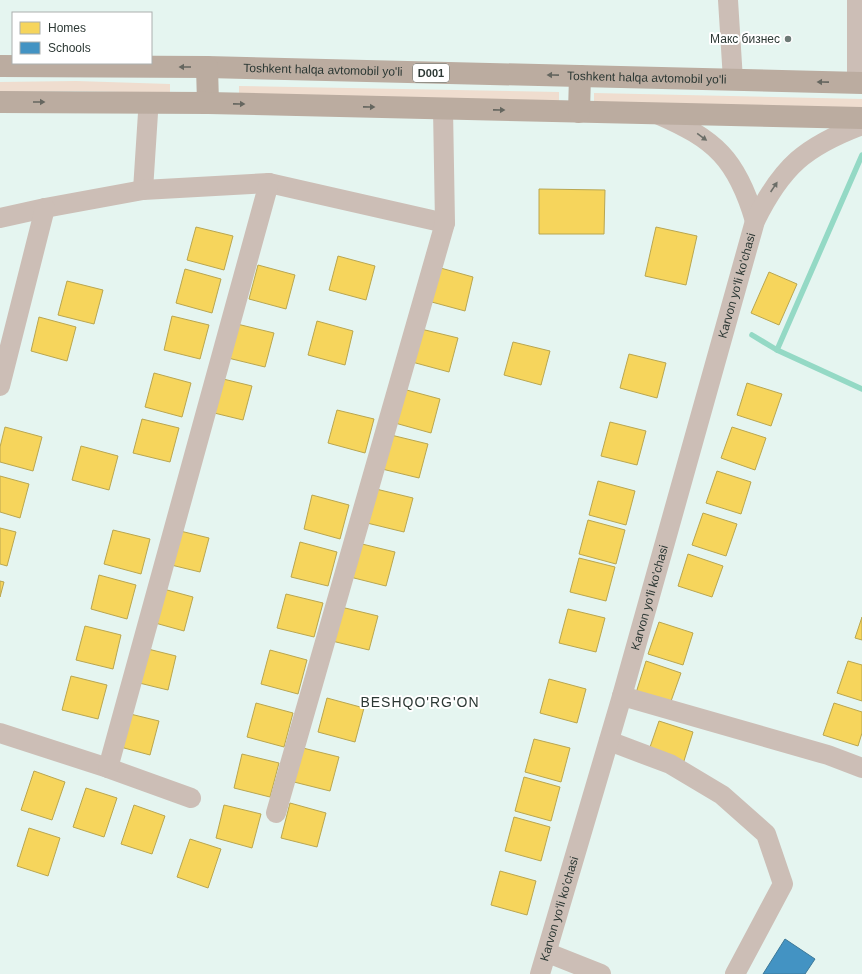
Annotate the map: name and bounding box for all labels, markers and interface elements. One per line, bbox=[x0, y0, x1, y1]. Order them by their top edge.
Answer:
legend bbox=[12, 12, 152, 64]
text: Homes bbox=[48, 21, 86, 35]
place label: Макс бизнес bbox=[710, 32, 780, 46]
marker: Макс бизнес bbox=[783, 34, 793, 44]
text: Schools bbox=[48, 41, 91, 55]
street label: Toshkent halqa avtomobil yo'li bbox=[243, 61, 403, 79]
one-way arrow bbox=[178, 64, 191, 70]
road number: D001 bbox=[413, 64, 449, 82]
street label: Toshkent halqa avtomobil yo'li bbox=[567, 69, 727, 87]
one-way arrow bbox=[547, 72, 559, 79]
one-way arrow bbox=[816, 79, 829, 85]
one-way arrow bbox=[33, 99, 46, 105]
one-way arrow bbox=[233, 101, 246, 107]
one-way arrow bbox=[363, 104, 376, 110]
one-way arrow bbox=[493, 107, 506, 113]
one-way arrow bbox=[697, 133, 708, 141]
one-way arrow bbox=[770, 182, 778, 192]
street label: Karvon yo‘li ko'chasi bbox=[716, 231, 758, 340]
street label: Karvon yo‘li ko'chasi bbox=[628, 543, 671, 652]
district label: BESHQO'RG'ON bbox=[360, 694, 480, 710]
street label: Karvon yo‘li ko'chasi bbox=[537, 855, 581, 963]

